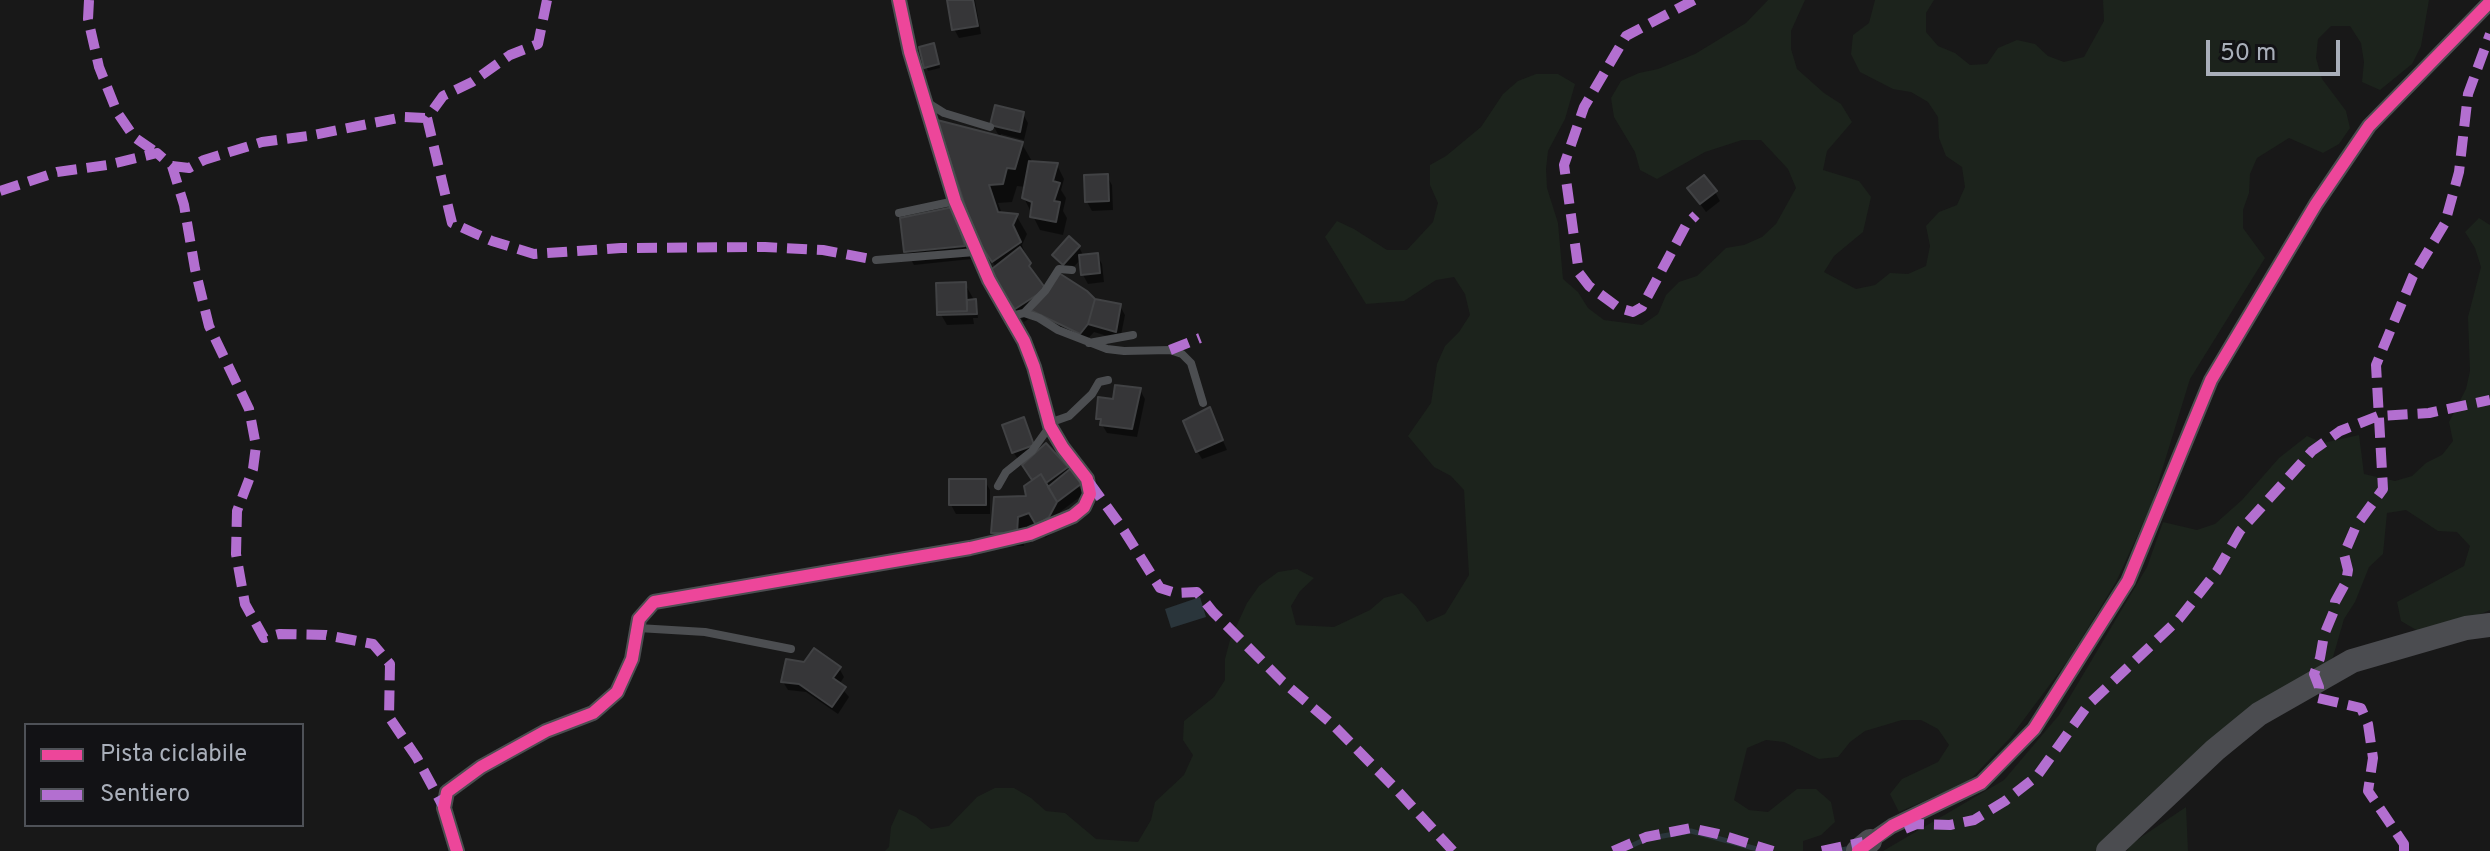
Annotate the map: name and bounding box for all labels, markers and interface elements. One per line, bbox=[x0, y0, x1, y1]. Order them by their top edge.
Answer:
scale bar bbox=[2210, 24, 2344, 74]
text: 50 m bbox=[2220, 39, 2276, 69]
legend bbox=[24, 723, 304, 827]
text: Pista ciclabile bbox=[100, 740, 247, 770]
text: Sentiero bbox=[100, 780, 190, 810]

